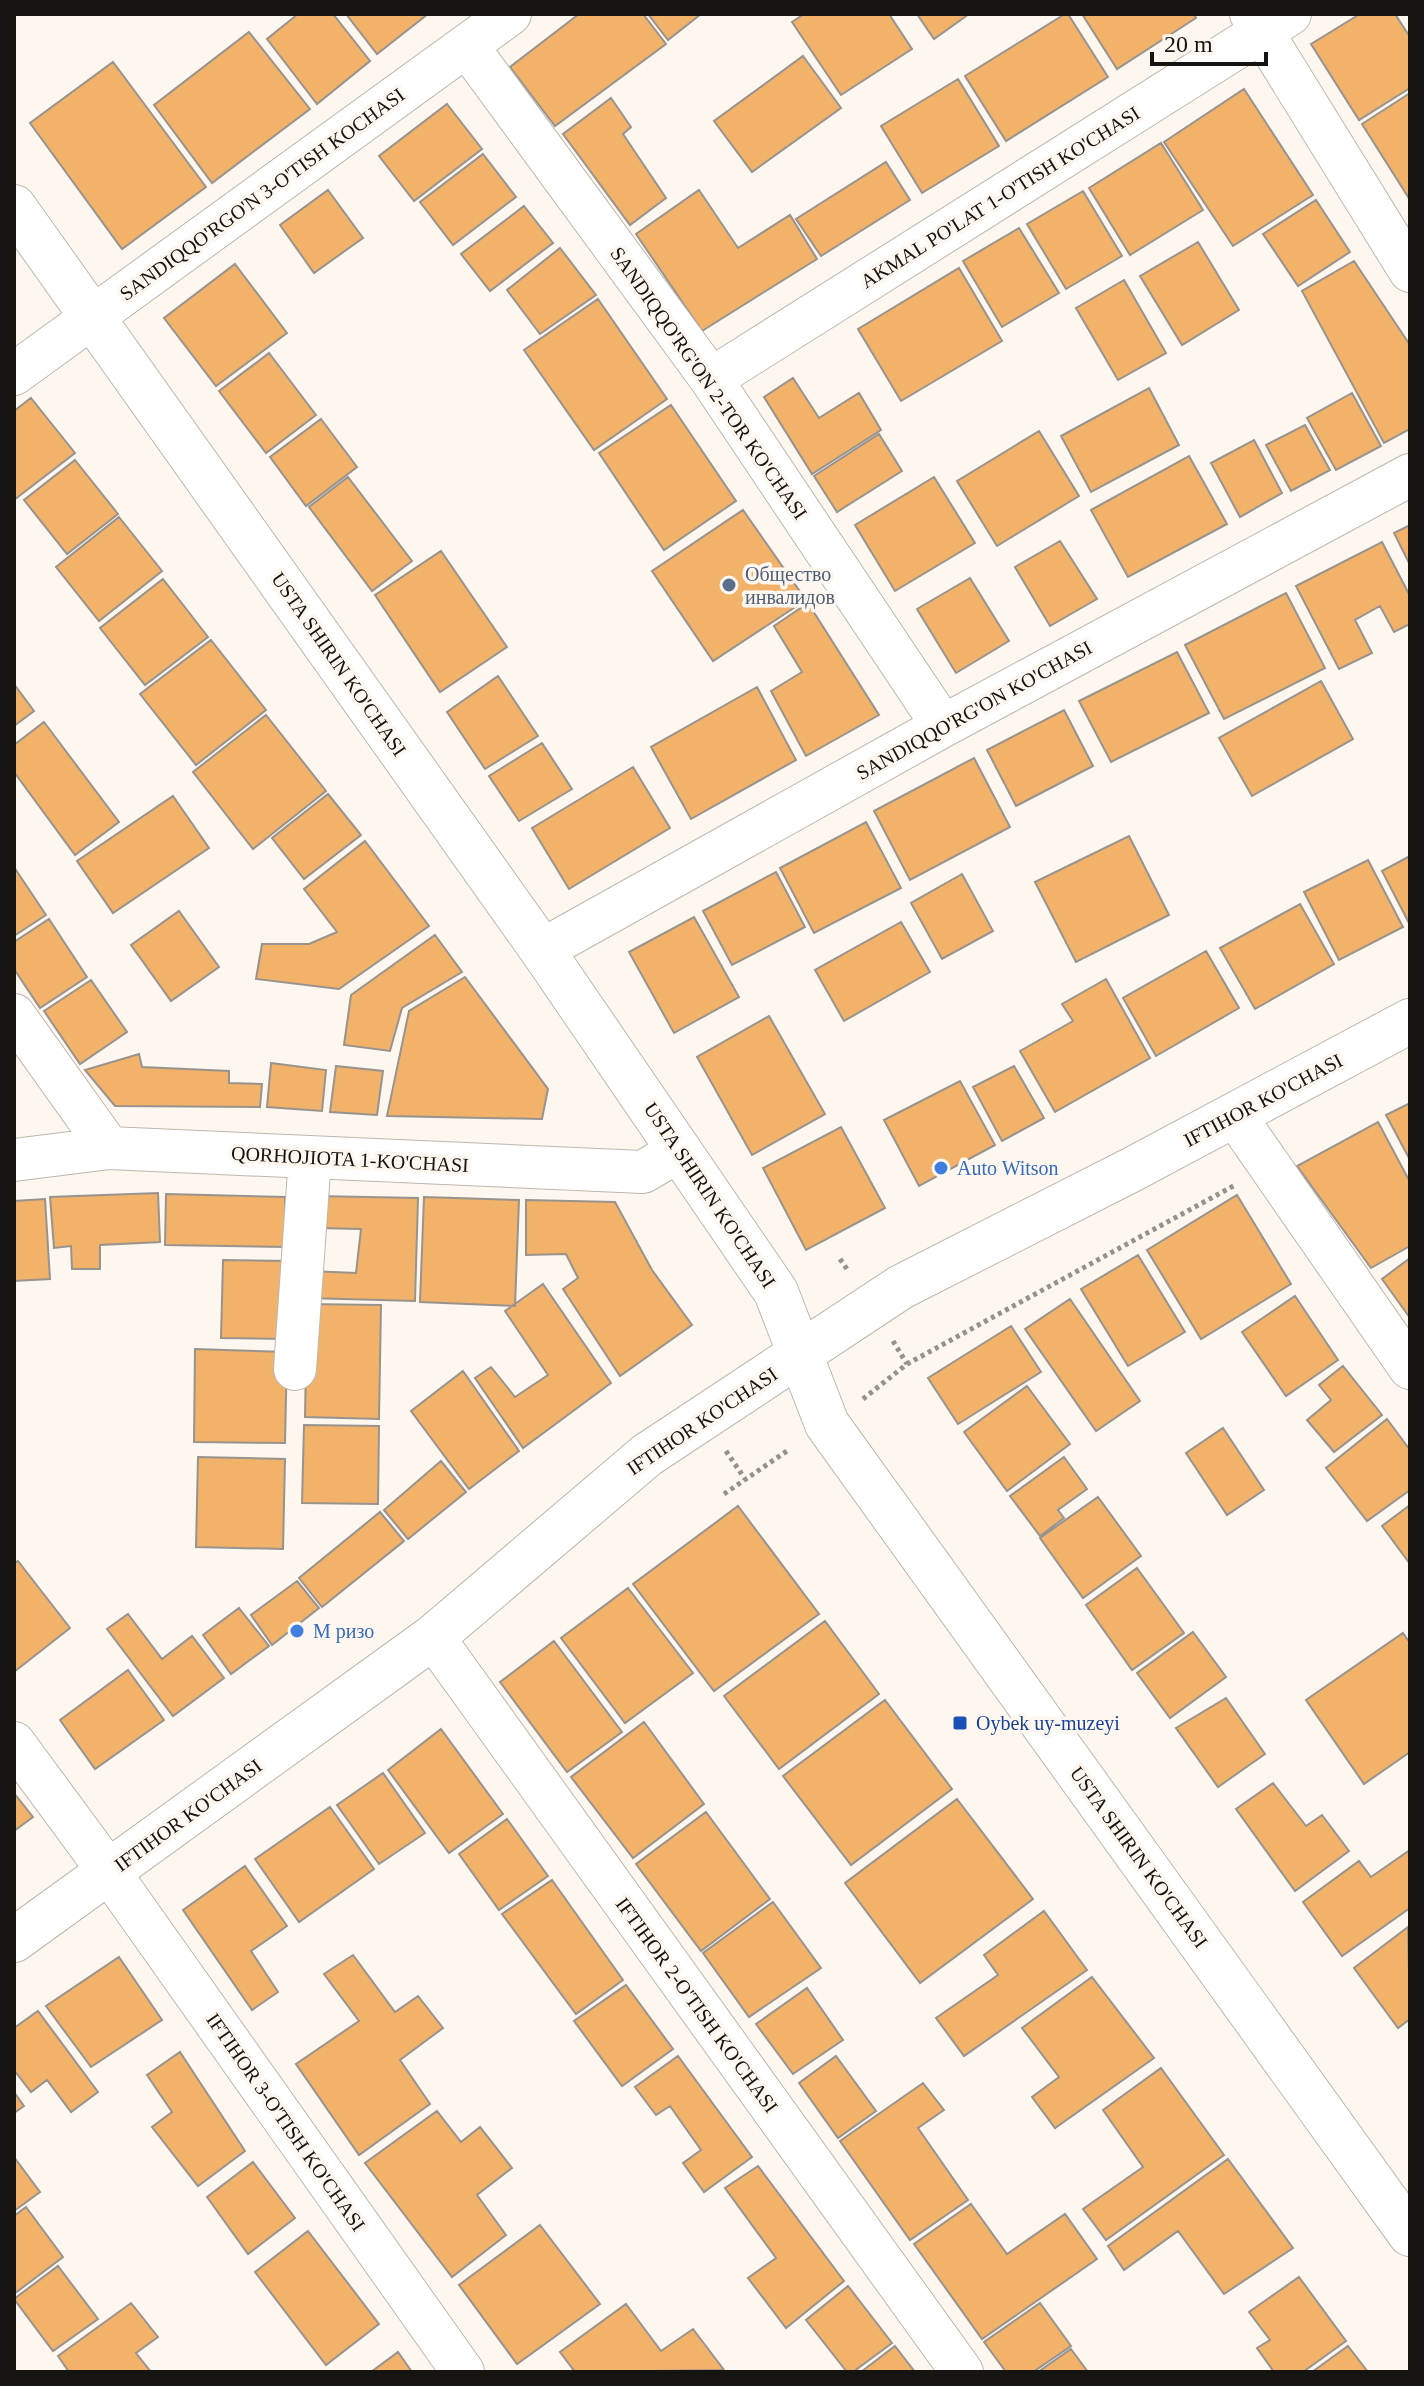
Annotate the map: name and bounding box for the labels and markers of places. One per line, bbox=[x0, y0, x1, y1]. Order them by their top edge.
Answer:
place label: Общество инвалидов bbox=[745, 563, 835, 609]
marker: Общество инвалидов bbox=[720, 576, 738, 594]
place label: Auto Witson bbox=[957, 1157, 1059, 1179]
marker: Auto Witson bbox=[932, 1159, 950, 1177]
place label: М ризо bbox=[313, 1620, 374, 1643]
marker: М ризо bbox=[288, 1622, 306, 1640]
place label: Oybek uy-muzeyi bbox=[976, 1712, 1120, 1735]
marker: Oybek uy-muzeyi bbox=[951, 1714, 969, 1732]

